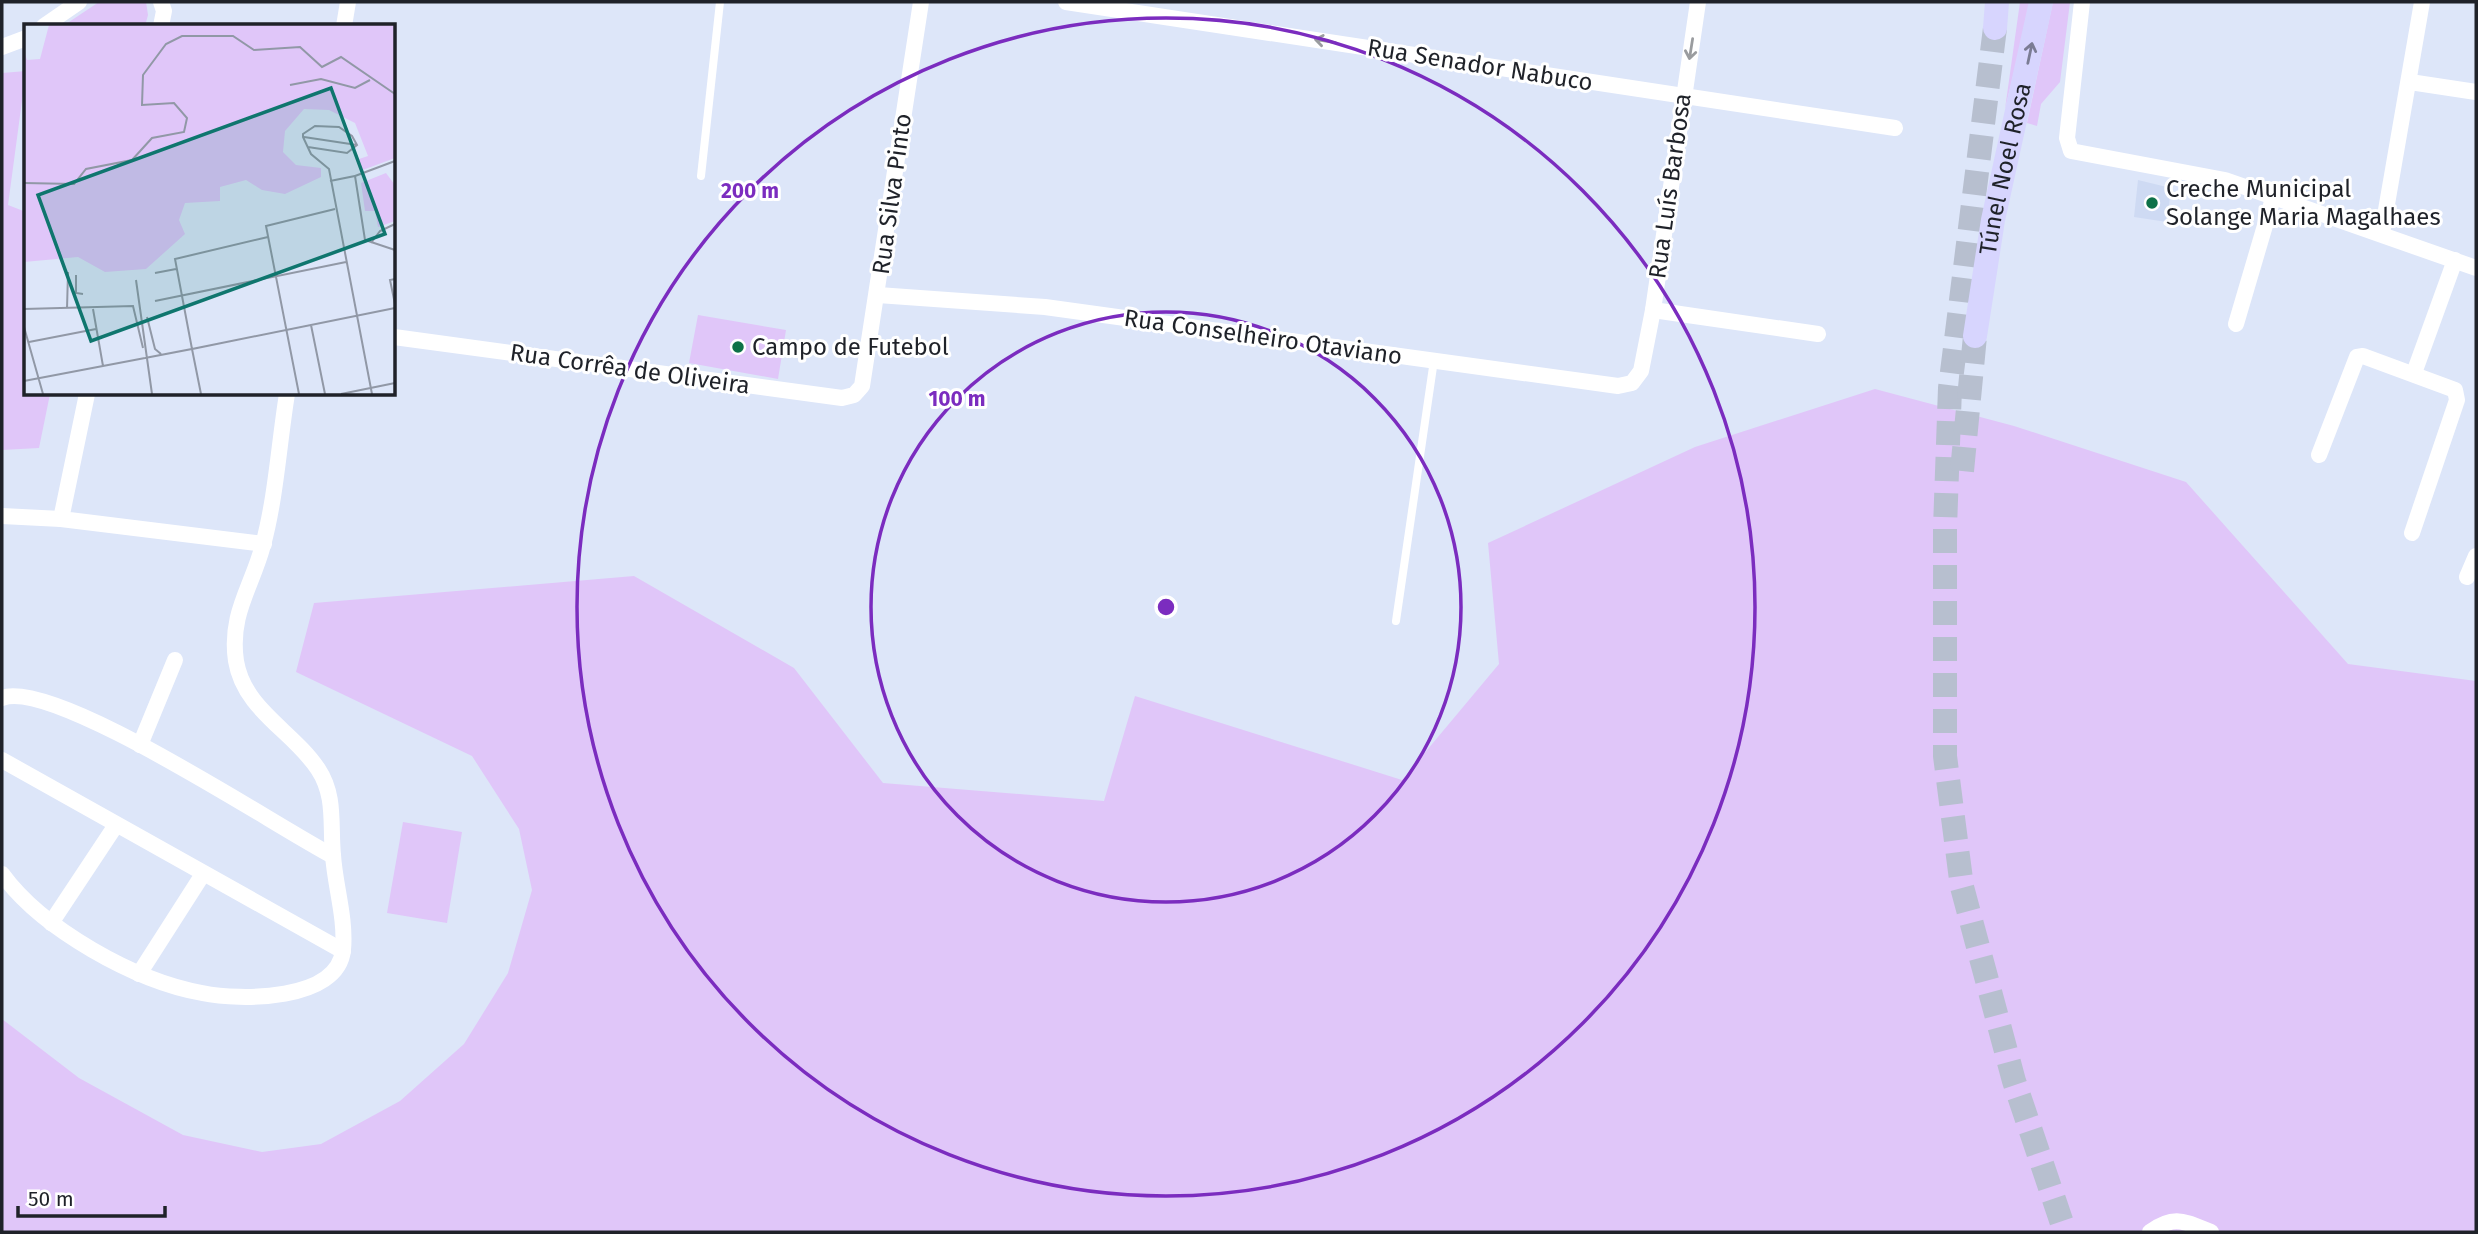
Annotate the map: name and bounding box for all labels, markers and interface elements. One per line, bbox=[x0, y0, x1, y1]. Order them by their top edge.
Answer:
inset map bbox=[24, 24, 396, 396]
street label: Rua Senador Nabuco bbox=[1365, 33, 1595, 97]
one-way arrow bbox=[1314, 34, 1337, 47]
one-way arrow bbox=[1684, 37, 1697, 60]
one-way arrow bbox=[2024, 42, 2037, 65]
street label: Túnel Noel Rosa bbox=[1974, 80, 2037, 257]
street label: Rua Luís Barbosa bbox=[1643, 91, 1697, 281]
street label: Rua Silva Pinto bbox=[867, 112, 917, 276]
place label: Creche Municipal Solange Maria Magalhaes bbox=[2166, 175, 2441, 231]
text: 200 m bbox=[721, 178, 779, 204]
marker: Creche Municipal Solange Maria Magalhaes bbox=[2144, 195, 2160, 211]
street label: Rua Conselheiro Otaviano bbox=[1122, 304, 1404, 370]
place label: Campo de Futebol bbox=[752, 333, 949, 361]
street label: Rua Corrêa de Oliveira bbox=[508, 338, 752, 400]
marker: Campo de Futebol bbox=[730, 339, 746, 355]
text: 100 m bbox=[928, 386, 986, 412]
centre of rings bbox=[1154, 595, 1178, 619]
scale bar bbox=[18, 1174, 164, 1218]
text: 50 m bbox=[28, 1186, 74, 1212]

